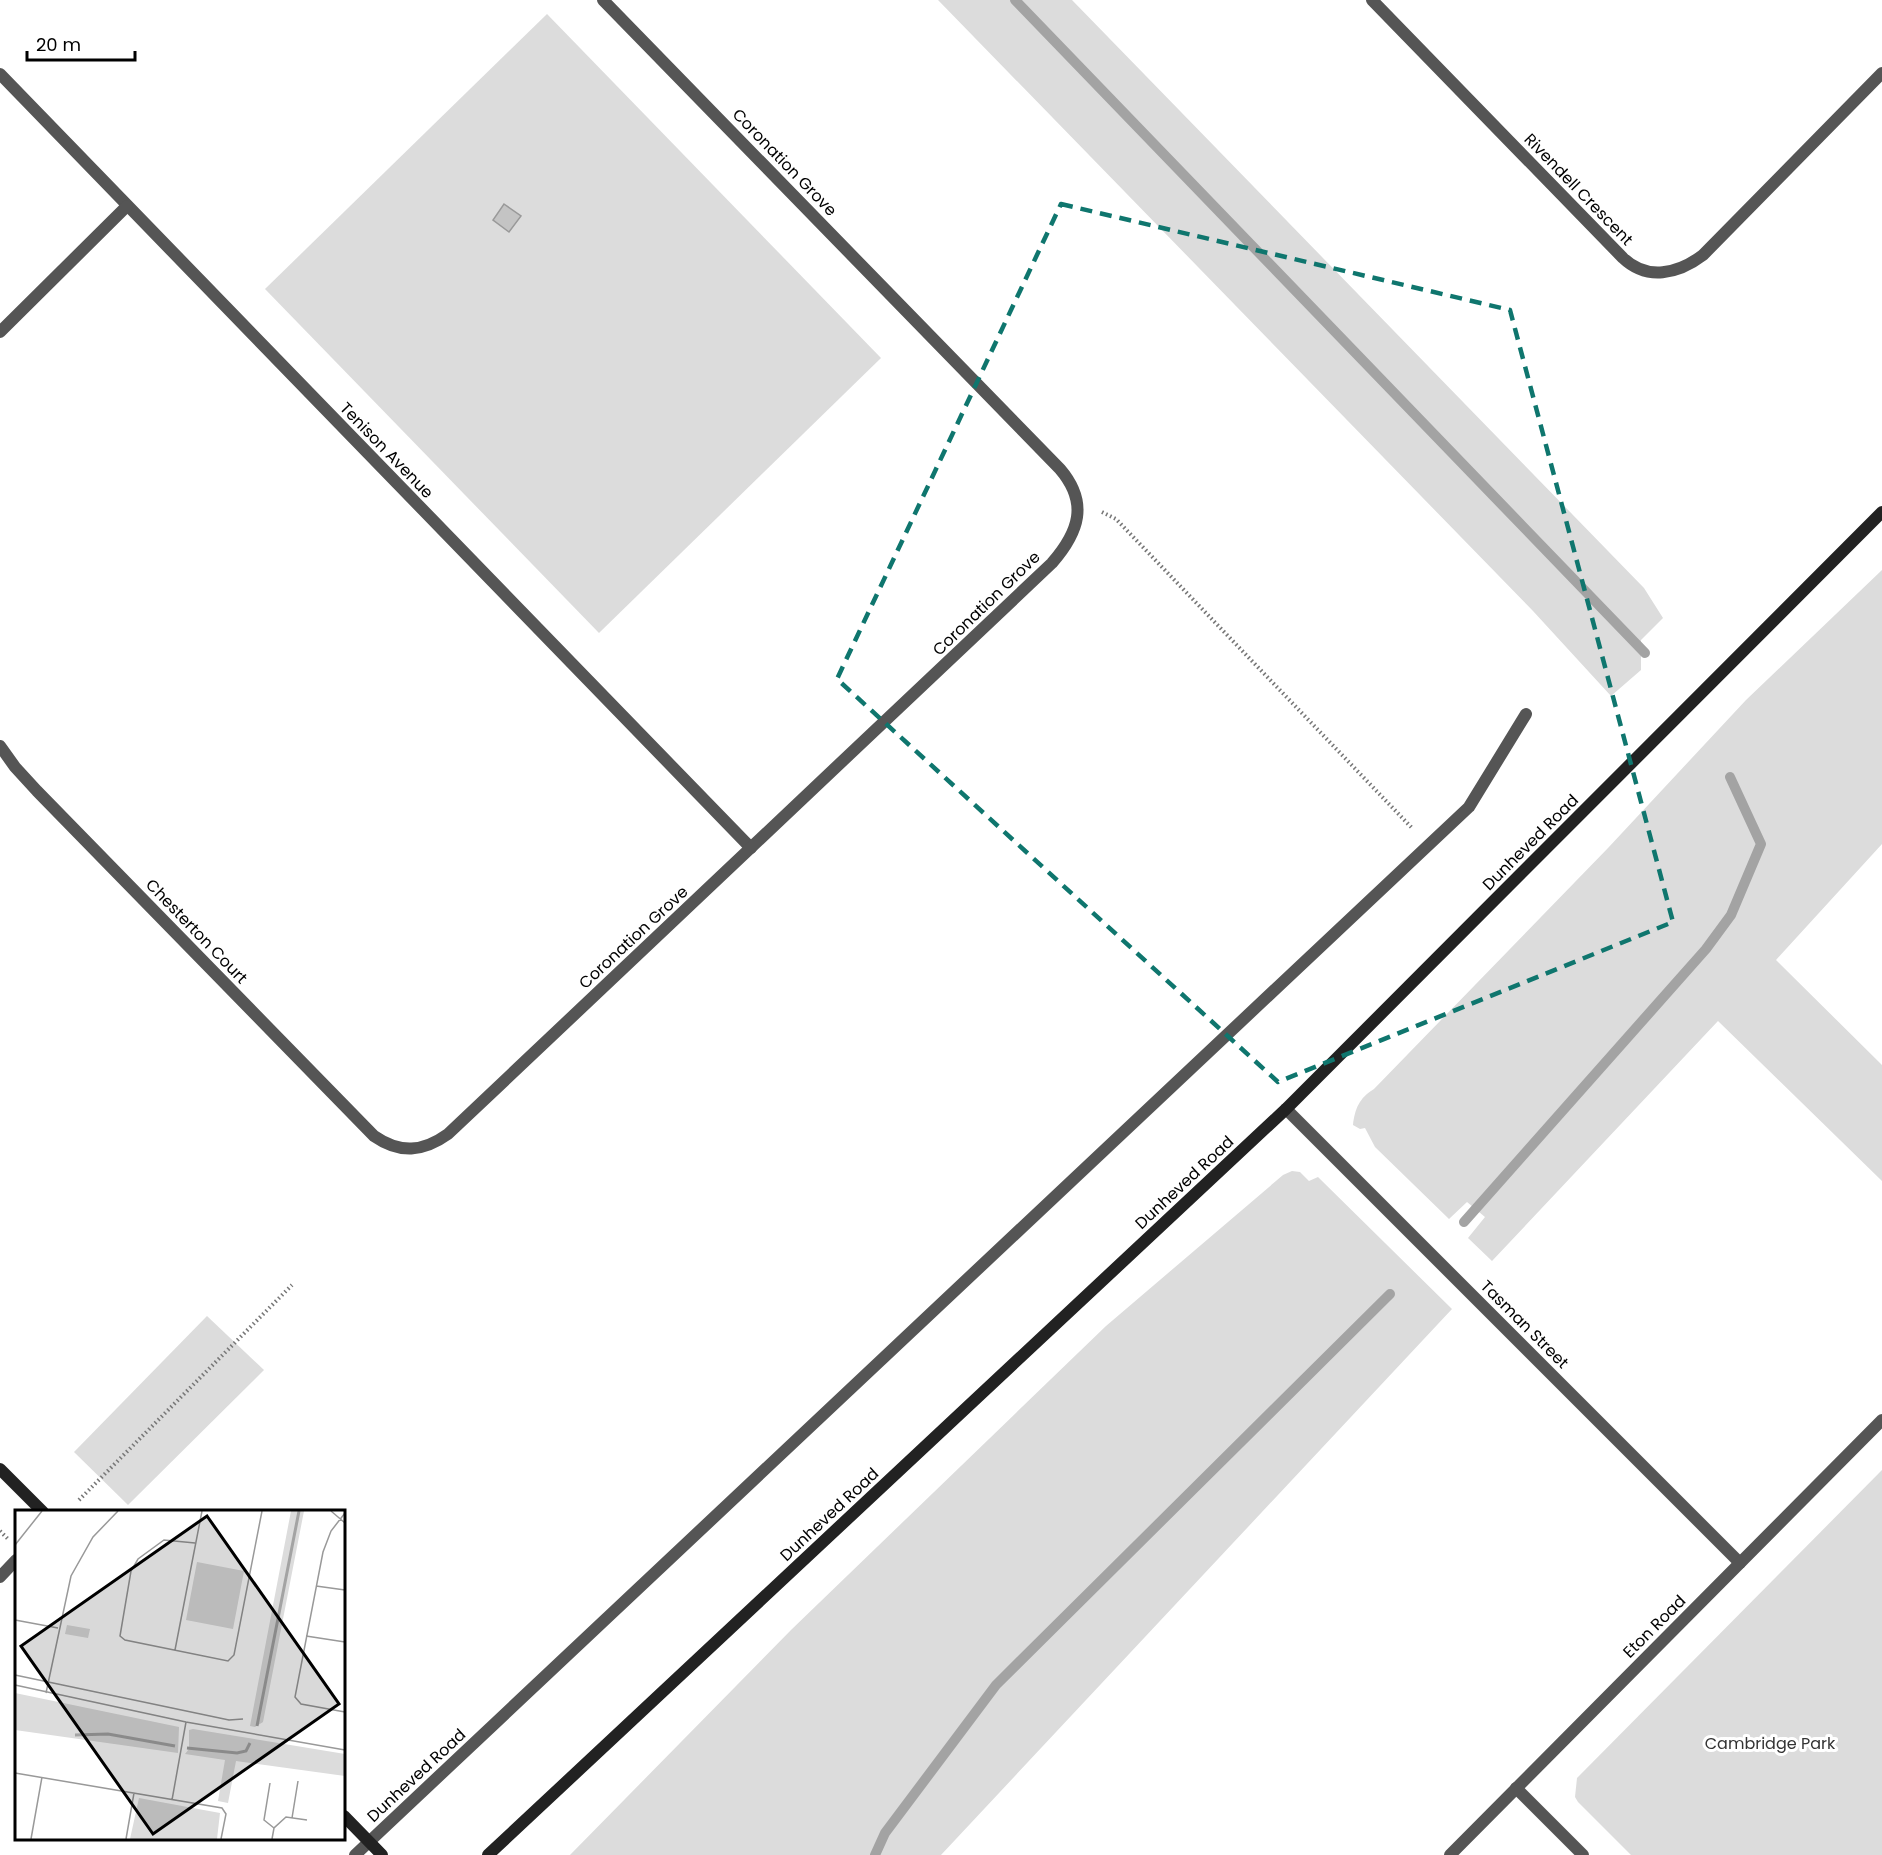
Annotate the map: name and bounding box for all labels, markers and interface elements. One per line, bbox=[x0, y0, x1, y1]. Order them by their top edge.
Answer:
scale bar bbox=[27, 24, 135, 62]
text: 20 m bbox=[36, 32, 81, 57]
street label: Coronation Grove bbox=[727, 103, 842, 221]
street label: Rivendell Crescent bbox=[1519, 128, 1638, 251]
street label: Tenison Avenue bbox=[335, 397, 439, 504]
street label: Coronation Grove bbox=[927, 546, 1045, 661]
street label: Dunheved Road bbox=[1477, 789, 1584, 896]
street label: Chesterton Court bbox=[141, 874, 253, 989]
street label: Coronation Grove bbox=[574, 881, 693, 994]
street label: Dunheved Road bbox=[1130, 1130, 1239, 1234]
street label: Tasman Street bbox=[1475, 1275, 1574, 1374]
street label: Dunheved Road bbox=[775, 1462, 884, 1566]
inset map bbox=[15, 1510, 345, 1840]
street label: Eton Road bbox=[1618, 1590, 1691, 1663]
street label: Dunheved Road bbox=[362, 1723, 471, 1827]
park label: Cambridge Park bbox=[1705, 1732, 1836, 1755]

